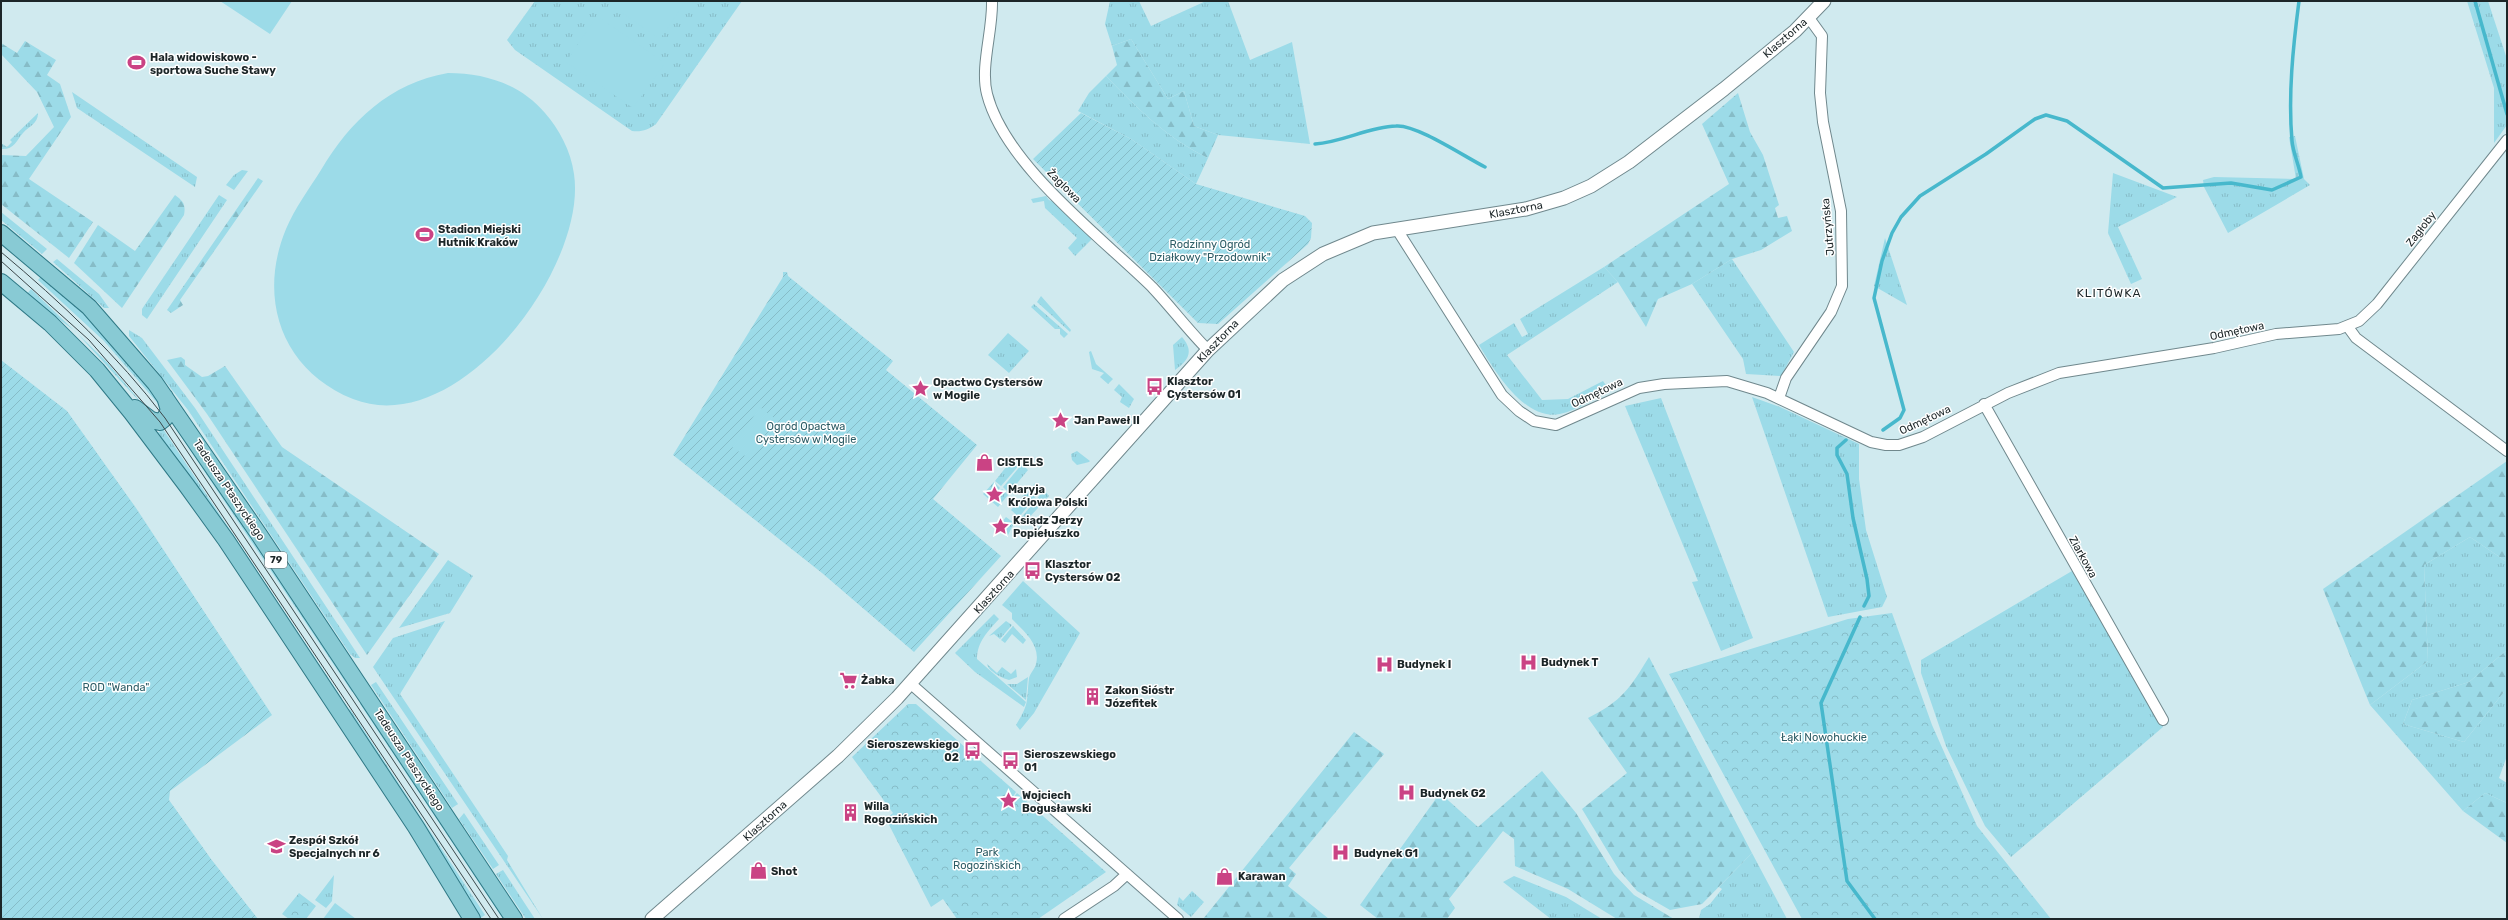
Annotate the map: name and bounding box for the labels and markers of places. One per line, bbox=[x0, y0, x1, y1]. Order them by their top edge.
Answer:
place label: Hala widowiskowo - sportowa Suche Stawy bbox=[150, 51, 276, 77]
sports icon: Hala widowiskowo - sportowa Suche Stawy bbox=[127, 53, 147, 73]
place label: Stadion Miejski Hutnik Kraków bbox=[438, 223, 521, 249]
sports icon: Stadion Miejski Hutnik Kraków bbox=[415, 225, 435, 245]
place label: Klasztor Cystersów 01 bbox=[1167, 375, 1241, 401]
place label: Opactwo Cystersów w Mogile bbox=[933, 376, 1043, 402]
bus stop icon: Klasztor Cystersów 01 bbox=[1144, 377, 1164, 397]
place icon: Opactwo Cystersów w Mogile bbox=[910, 378, 930, 398]
place icon: Jan Paweł II bbox=[1051, 410, 1071, 430]
place label: Jan Paweł II bbox=[1074, 414, 1140, 427]
shop icon: CISTELS bbox=[974, 452, 994, 472]
place label: CISTELS bbox=[997, 456, 1043, 469]
place label: Maryja Królowa Polski bbox=[1008, 483, 1087, 509]
place icon: Maryja Królowa Polski bbox=[985, 485, 1005, 505]
place label: Ksiądz Jerzy Popiełuszko bbox=[1013, 514, 1083, 540]
place icon: Ksiądz Jerzy Popiełuszko bbox=[990, 516, 1010, 536]
place label: Klasztor Cystersów 02 bbox=[1045, 558, 1120, 584]
bus stop icon: Klasztor Cystersów 02 bbox=[1022, 560, 1042, 580]
hospital icon: Budynek T bbox=[1518, 652, 1538, 672]
hospital icon: Budynek I bbox=[1374, 654, 1394, 674]
place label: Budynek T bbox=[1541, 656, 1598, 669]
place label: Budynek I bbox=[1397, 658, 1451, 671]
supermarket icon: Żabka bbox=[838, 670, 858, 690]
place label: Żabka bbox=[861, 674, 894, 687]
place label: Zakon Sióstr Józefitek bbox=[1105, 684, 1174, 710]
building icon: Zakon Sióstr Józefitek bbox=[1082, 686, 1102, 706]
place label: Sieroszewskiego 02 bbox=[867, 738, 959, 764]
bus stop icon: Sieroszewskiego 02 bbox=[962, 740, 982, 760]
place label: Sieroszewskiego 01 bbox=[1024, 748, 1116, 774]
bus stop icon: Sieroszewskiego 01 bbox=[1001, 750, 1021, 770]
hospital icon: Budynek G2 bbox=[1397, 783, 1417, 803]
place label: Budynek G2 bbox=[1420, 787, 1486, 800]
place label: Wojciech Bogusławski bbox=[1022, 789, 1091, 815]
place icon: Wojciech Bogusławski bbox=[999, 791, 1019, 811]
place label: Willa Rogozińskich bbox=[864, 800, 938, 826]
building icon: Willa Rogozińskich bbox=[841, 802, 861, 822]
place label: Zespół Szkół Specjalnych nr 6 bbox=[289, 834, 380, 860]
school or university icon: Zespół Szkół Specjalnych nr 6 bbox=[266, 836, 286, 856]
hospital icon: Budynek G1 bbox=[1331, 843, 1351, 863]
place label: Budynek G1 bbox=[1354, 847, 1418, 860]
shop icon: Shot bbox=[748, 861, 768, 881]
place label: Shot bbox=[771, 865, 797, 878]
shop icon: Karawan bbox=[1215, 866, 1235, 886]
place label: Karawan bbox=[1238, 870, 1286, 883]

